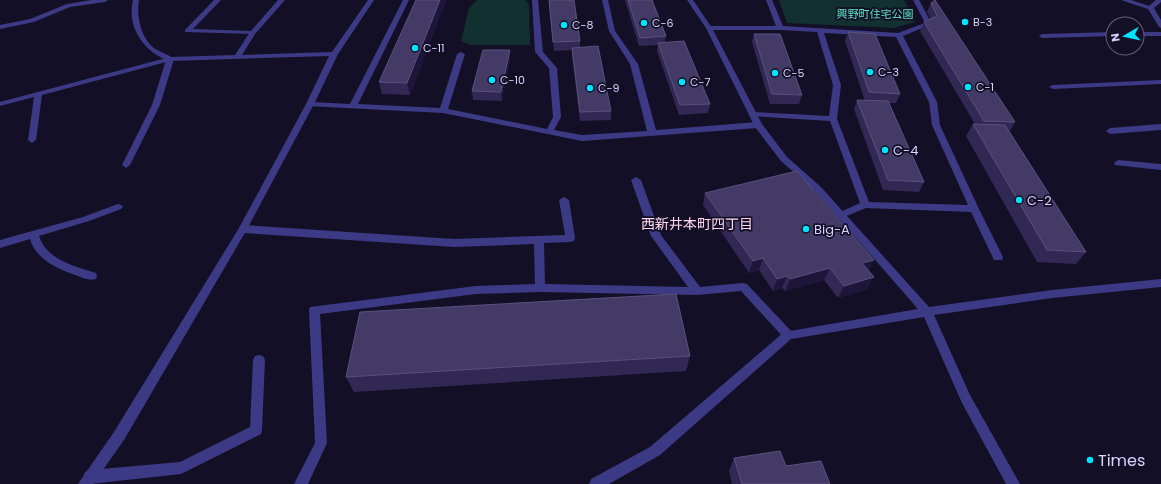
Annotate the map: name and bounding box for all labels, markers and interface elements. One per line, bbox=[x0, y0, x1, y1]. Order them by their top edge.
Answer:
park label: 興野町住宅公園 bbox=[837, 6, 914, 22]
place label: B-3 bbox=[973, 14, 992, 30]
place label: C-6 bbox=[652, 15, 674, 31]
north arrow bbox=[1105, 16, 1145, 56]
place label: C-8 bbox=[572, 17, 594, 33]
marker: B-3 bbox=[960, 17, 970, 27]
marker: C-6 bbox=[639, 18, 649, 28]
marker: C-8 bbox=[559, 20, 569, 30]
text: N bbox=[1107, 32, 1124, 43]
place label: C-11 bbox=[423, 40, 445, 56]
marker: C-11 bbox=[410, 43, 420, 53]
place label: C-3 bbox=[878, 64, 899, 80]
place label: C-5 bbox=[783, 65, 805, 81]
marker: C-3 bbox=[865, 67, 875, 77]
marker: C-5 bbox=[770, 68, 780, 78]
place label: C-10 bbox=[500, 72, 525, 88]
place label: C-7 bbox=[690, 74, 711, 90]
marker: C-10 bbox=[487, 75, 497, 85]
marker: C-7 bbox=[677, 77, 687, 87]
place label: C-1 bbox=[976, 79, 994, 95]
place label: C-9 bbox=[598, 80, 620, 96]
marker: C-1 bbox=[963, 82, 973, 92]
marker: C-9 bbox=[585, 83, 595, 93]
place label: C-4 bbox=[893, 141, 918, 160]
marker: C-4 bbox=[880, 145, 890, 155]
place label: C-2 bbox=[1027, 191, 1052, 210]
marker: C-2 bbox=[1014, 195, 1024, 205]
district label: 西新井本町四丁目 bbox=[641, 214, 753, 234]
place label: Big-A bbox=[814, 220, 850, 239]
marker: Big-A bbox=[801, 224, 811, 234]
place label: Times bbox=[1098, 449, 1145, 472]
marker: Times bbox=[1085, 455, 1095, 465]

